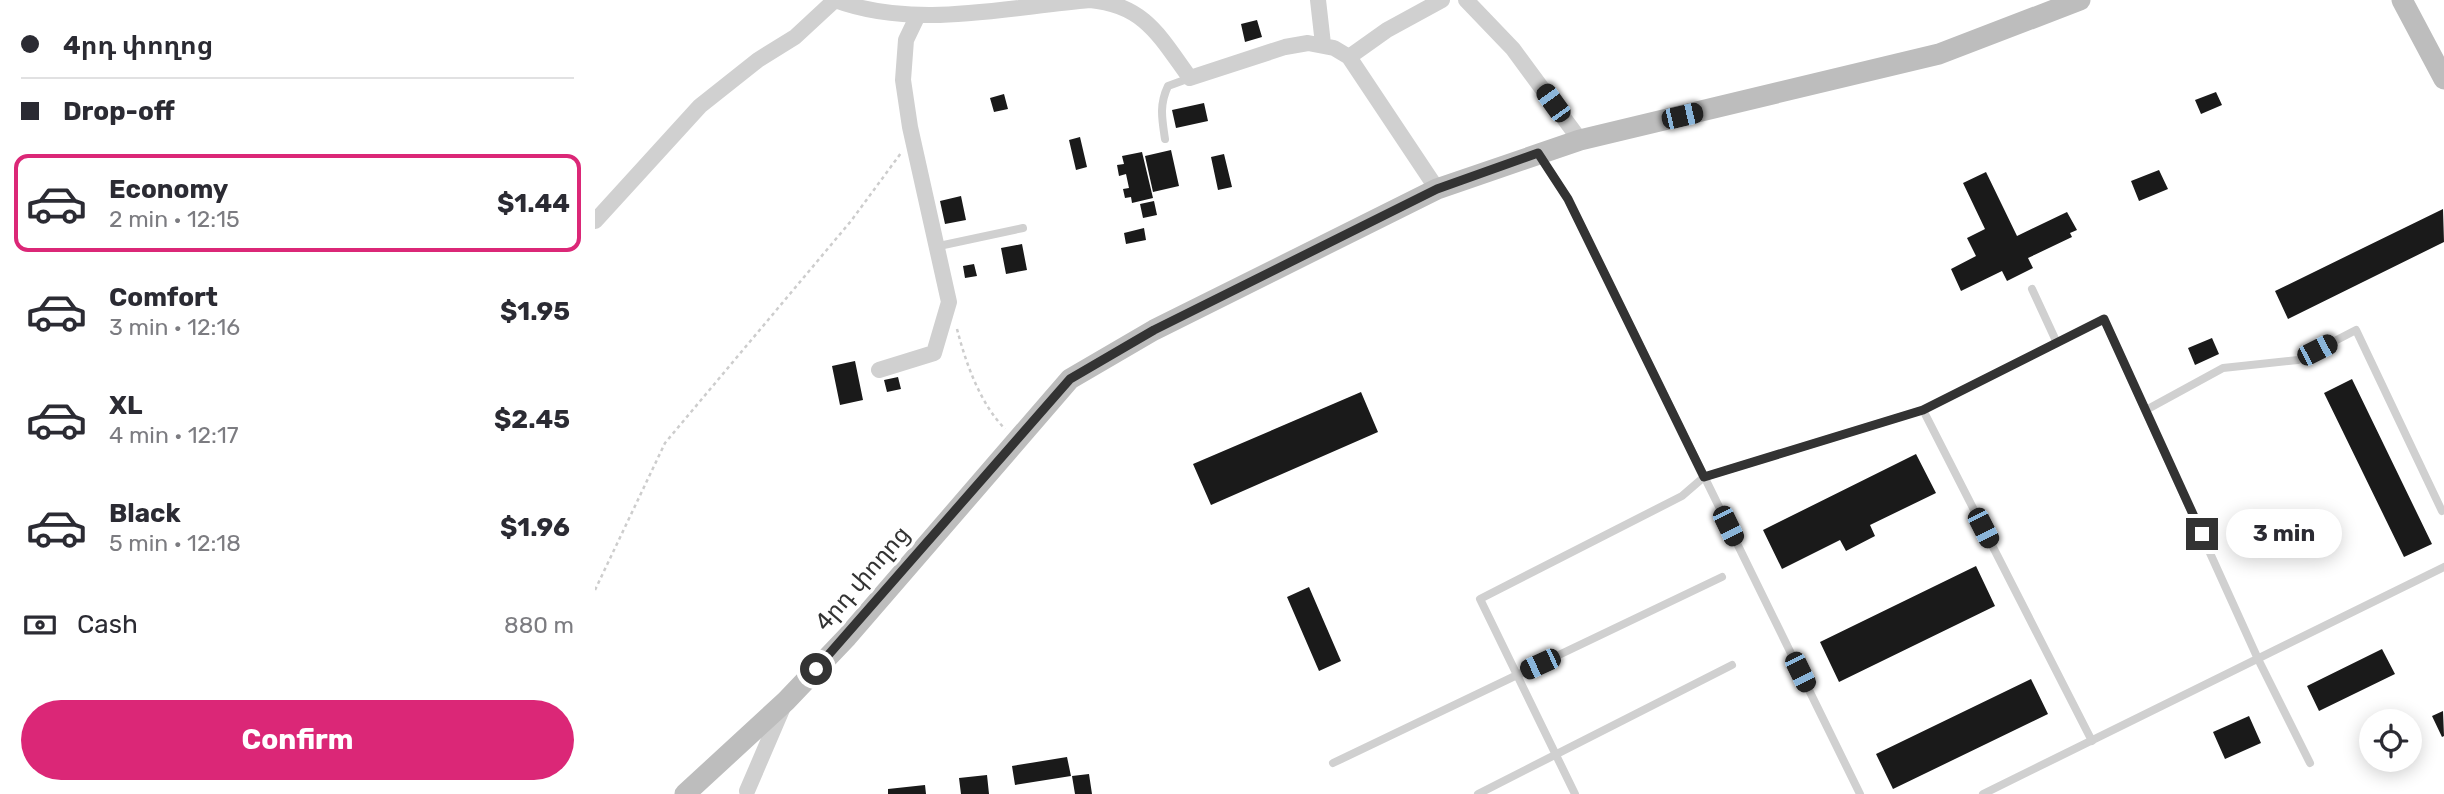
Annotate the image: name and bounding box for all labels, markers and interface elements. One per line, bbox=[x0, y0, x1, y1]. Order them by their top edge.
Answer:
text: 4րդ փողոց bbox=[63, 30, 213, 61]
car bbox=[1533, 80, 1574, 126]
text: Drop-off bbox=[63, 96, 175, 127]
car bbox=[1660, 101, 1705, 131]
icon: car bbox=[25, 172, 88, 235]
text: Economy bbox=[109, 174, 228, 205]
text: $1.44 bbox=[497, 188, 570, 219]
text: 2 min · 12:15 bbox=[109, 205, 240, 233]
icon: car bbox=[25, 280, 88, 343]
text: Comfort bbox=[109, 282, 218, 313]
text: $1.95 bbox=[500, 296, 570, 327]
text: 3 min · 12:16 bbox=[109, 313, 240, 341]
car bbox=[2294, 331, 2341, 369]
icon: car bbox=[25, 388, 88, 451]
text: XL bbox=[109, 390, 142, 421]
text: $2.45 bbox=[494, 404, 570, 435]
text: 4 min · 12:17 bbox=[109, 421, 239, 449]
icon: car bbox=[25, 496, 88, 559]
text: Black bbox=[109, 498, 181, 529]
car bbox=[1710, 503, 1747, 549]
car bbox=[1965, 505, 2002, 551]
callout: 3 min bbox=[2227, 510, 2342, 558]
text: $1.96 bbox=[500, 512, 570, 543]
route end bbox=[2186, 518, 2218, 550]
text: 3 min bbox=[2253, 519, 2315, 547]
street label: 4րդ փողոց bbox=[809, 520, 915, 636]
text: 5 min · 12:18 bbox=[109, 529, 241, 557]
icon: cash bbox=[21, 606, 59, 644]
text: Cash bbox=[77, 609, 138, 640]
text: 880 m bbox=[504, 611, 574, 639]
car bbox=[1517, 646, 1564, 682]
car bbox=[1782, 649, 1819, 695]
route start bbox=[800, 653, 832, 685]
button: Confirm bbox=[21, 700, 574, 780]
map controls bbox=[2359, 709, 2422, 772]
button: locate bbox=[2359, 709, 2422, 772]

